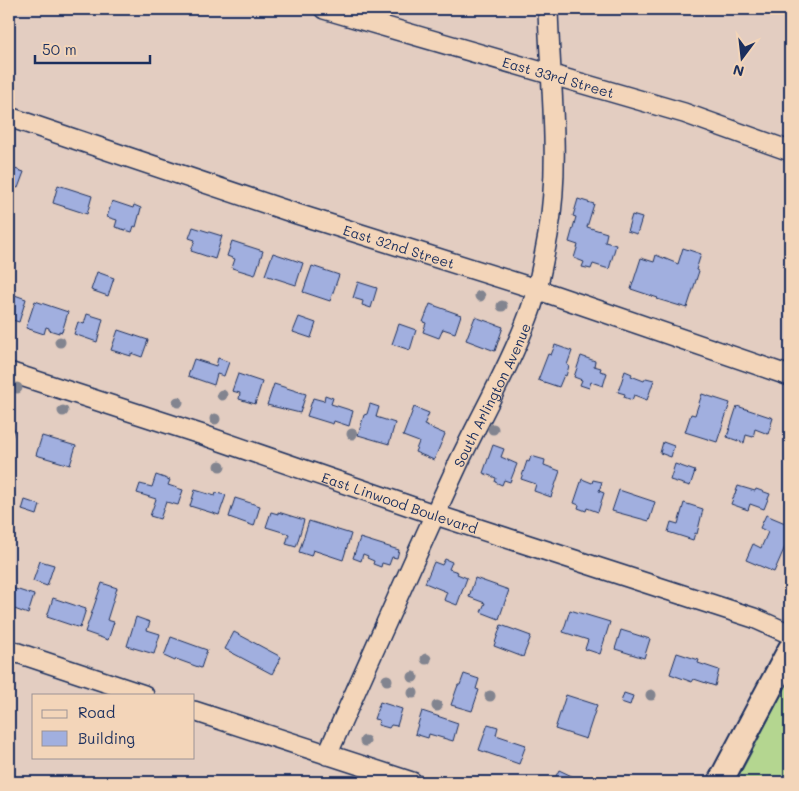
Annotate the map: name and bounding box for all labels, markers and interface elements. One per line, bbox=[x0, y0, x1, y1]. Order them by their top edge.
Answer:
scale bar bbox=[35, 32, 150, 64]
north arrow bbox=[716, 32, 766, 82]
text: 50 m bbox=[42, 39, 77, 59]
street label: East 33rd Street bbox=[500, 52, 617, 102]
text: N bbox=[731, 60, 746, 82]
street label: East 32nd Street bbox=[341, 220, 457, 273]
street label: South Arlington Avenue bbox=[448, 320, 534, 470]
street label: East Linwood Boulevard bbox=[319, 467, 480, 537]
legend bbox=[32, 694, 195, 758]
text: Road bbox=[78, 702, 115, 722]
text: Building bbox=[78, 728, 135, 748]

